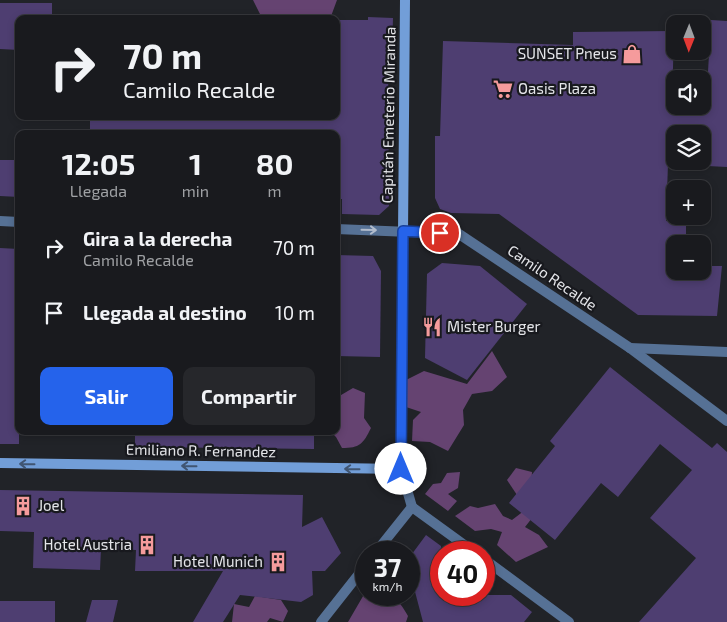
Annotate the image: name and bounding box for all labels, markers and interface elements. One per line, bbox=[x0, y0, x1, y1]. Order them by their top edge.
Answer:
north arrow bbox=[666, 15, 711, 60]
map controls bbox=[666, 15, 711, 280]
street label: Capitán Emeterio Miranda bbox=[377, 26, 399, 204]
text: 70 m bbox=[123, 34, 202, 76]
icon: right bbox=[40, 35, 105, 100]
shop icon: SUNSET Pneus bbox=[621, 43, 643, 65]
place label: SUNSET Pneus bbox=[518, 44, 617, 62]
button: sound bbox=[666, 70, 711, 115]
text: Camilo Recalde bbox=[123, 76, 275, 102]
supermarket icon: Oasis Plaza bbox=[492, 78, 514, 100]
place label: Oasis Plaza bbox=[518, 79, 596, 97]
button: layers bbox=[666, 125, 711, 170]
text: 12:05 bbox=[62, 145, 135, 181]
text: 1 bbox=[189, 145, 202, 181]
text: 80 bbox=[256, 145, 293, 181]
button: + bbox=[666, 180, 711, 225]
text: Llegada bbox=[70, 181, 127, 200]
text: min bbox=[182, 181, 209, 200]
text: m bbox=[268, 181, 282, 200]
pin bbox=[419, 212, 461, 254]
icon: arrive bbox=[426, 219, 454, 247]
one-way arrow bbox=[361, 225, 377, 235]
text: Gira a la derecha bbox=[83, 227, 232, 250]
icon: right bbox=[40, 234, 68, 262]
button: − bbox=[666, 235, 711, 280]
text: 70 m bbox=[273, 236, 315, 259]
street label: Camilo Recalde bbox=[504, 241, 601, 314]
text: Camilo Recalde bbox=[83, 250, 194, 269]
icon: arrive bbox=[40, 299, 68, 327]
text: Llegada al destino bbox=[83, 301, 247, 324]
text: 10 m bbox=[275, 301, 315, 324]
restaurant icon: Mister Burger bbox=[421, 316, 443, 338]
place label: Mister Burger bbox=[447, 317, 541, 335]
button: Salir bbox=[40, 367, 173, 425]
button: Compartir bbox=[183, 367, 315, 425]
street label: Emiliano R. Fernandez bbox=[126, 440, 276, 460]
position arrow bbox=[374, 442, 426, 494]
one-way arrow bbox=[19, 459, 36, 469]
one-way arrow bbox=[182, 461, 198, 471]
one-way arrow bbox=[344, 464, 360, 473]
building icon: Joel bbox=[12, 495, 34, 517]
place label: Joel bbox=[38, 496, 65, 514]
building icon: Hotel Austria bbox=[136, 534, 158, 556]
place label: Hotel Austria bbox=[43, 535, 132, 553]
speed limit sign: 40 bbox=[430, 541, 495, 606]
building icon: Hotel Munich bbox=[267, 551, 289, 573]
place label: Hotel Munich bbox=[173, 552, 263, 570]
text: 37 bbox=[374, 552, 401, 582]
text: km/h bbox=[373, 579, 402, 593]

